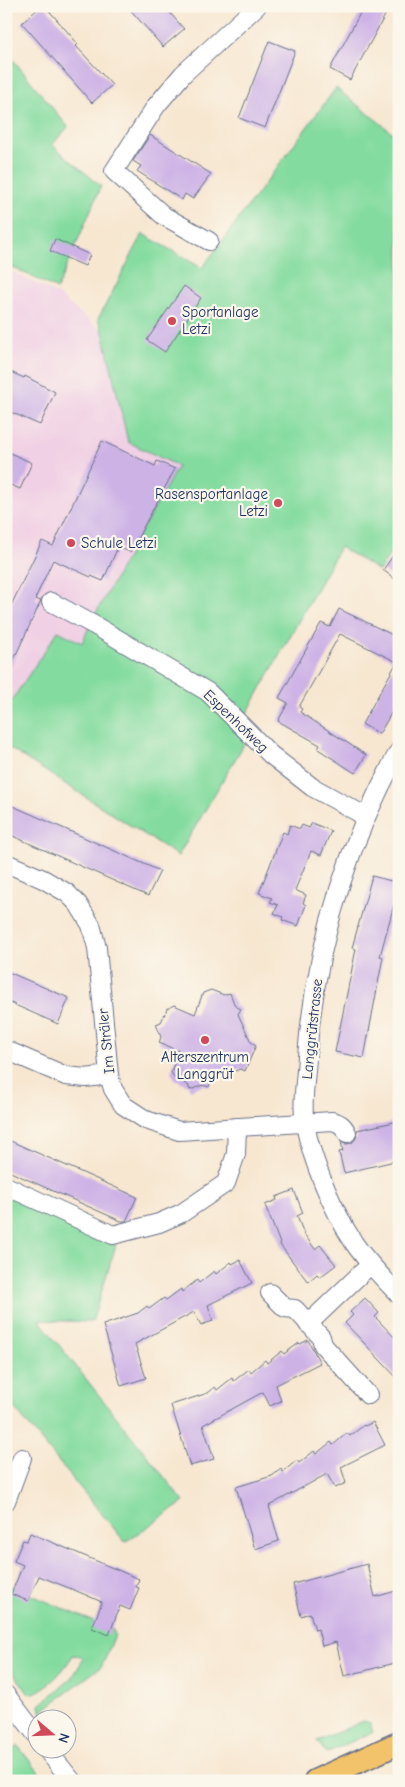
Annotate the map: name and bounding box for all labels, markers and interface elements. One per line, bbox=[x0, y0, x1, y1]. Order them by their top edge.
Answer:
place label: Sportanlage Letzi bbox=[182, 303, 259, 338]
marker: Sportanlage Letzi bbox=[166, 315, 178, 327]
place label: Rasensportanlage Letzi bbox=[155, 485, 268, 520]
marker: Rasensportanlage Letzi bbox=[272, 497, 284, 509]
place label: Schule Letzi bbox=[81, 534, 157, 552]
marker: Schule Letzi bbox=[65, 537, 77, 549]
street label: Espenhofweg bbox=[200, 686, 272, 756]
street label: Langgrütstrasse bbox=[298, 977, 326, 1080]
street label: Im Sträler bbox=[94, 1007, 118, 1075]
marker: Alterszentrum Langgrüt bbox=[199, 1034, 211, 1046]
place label: Alterszentrum Langgrüt bbox=[161, 1048, 249, 1083]
north arrow bbox=[28, 1710, 78, 1760]
text: N bbox=[54, 1731, 73, 1745]

